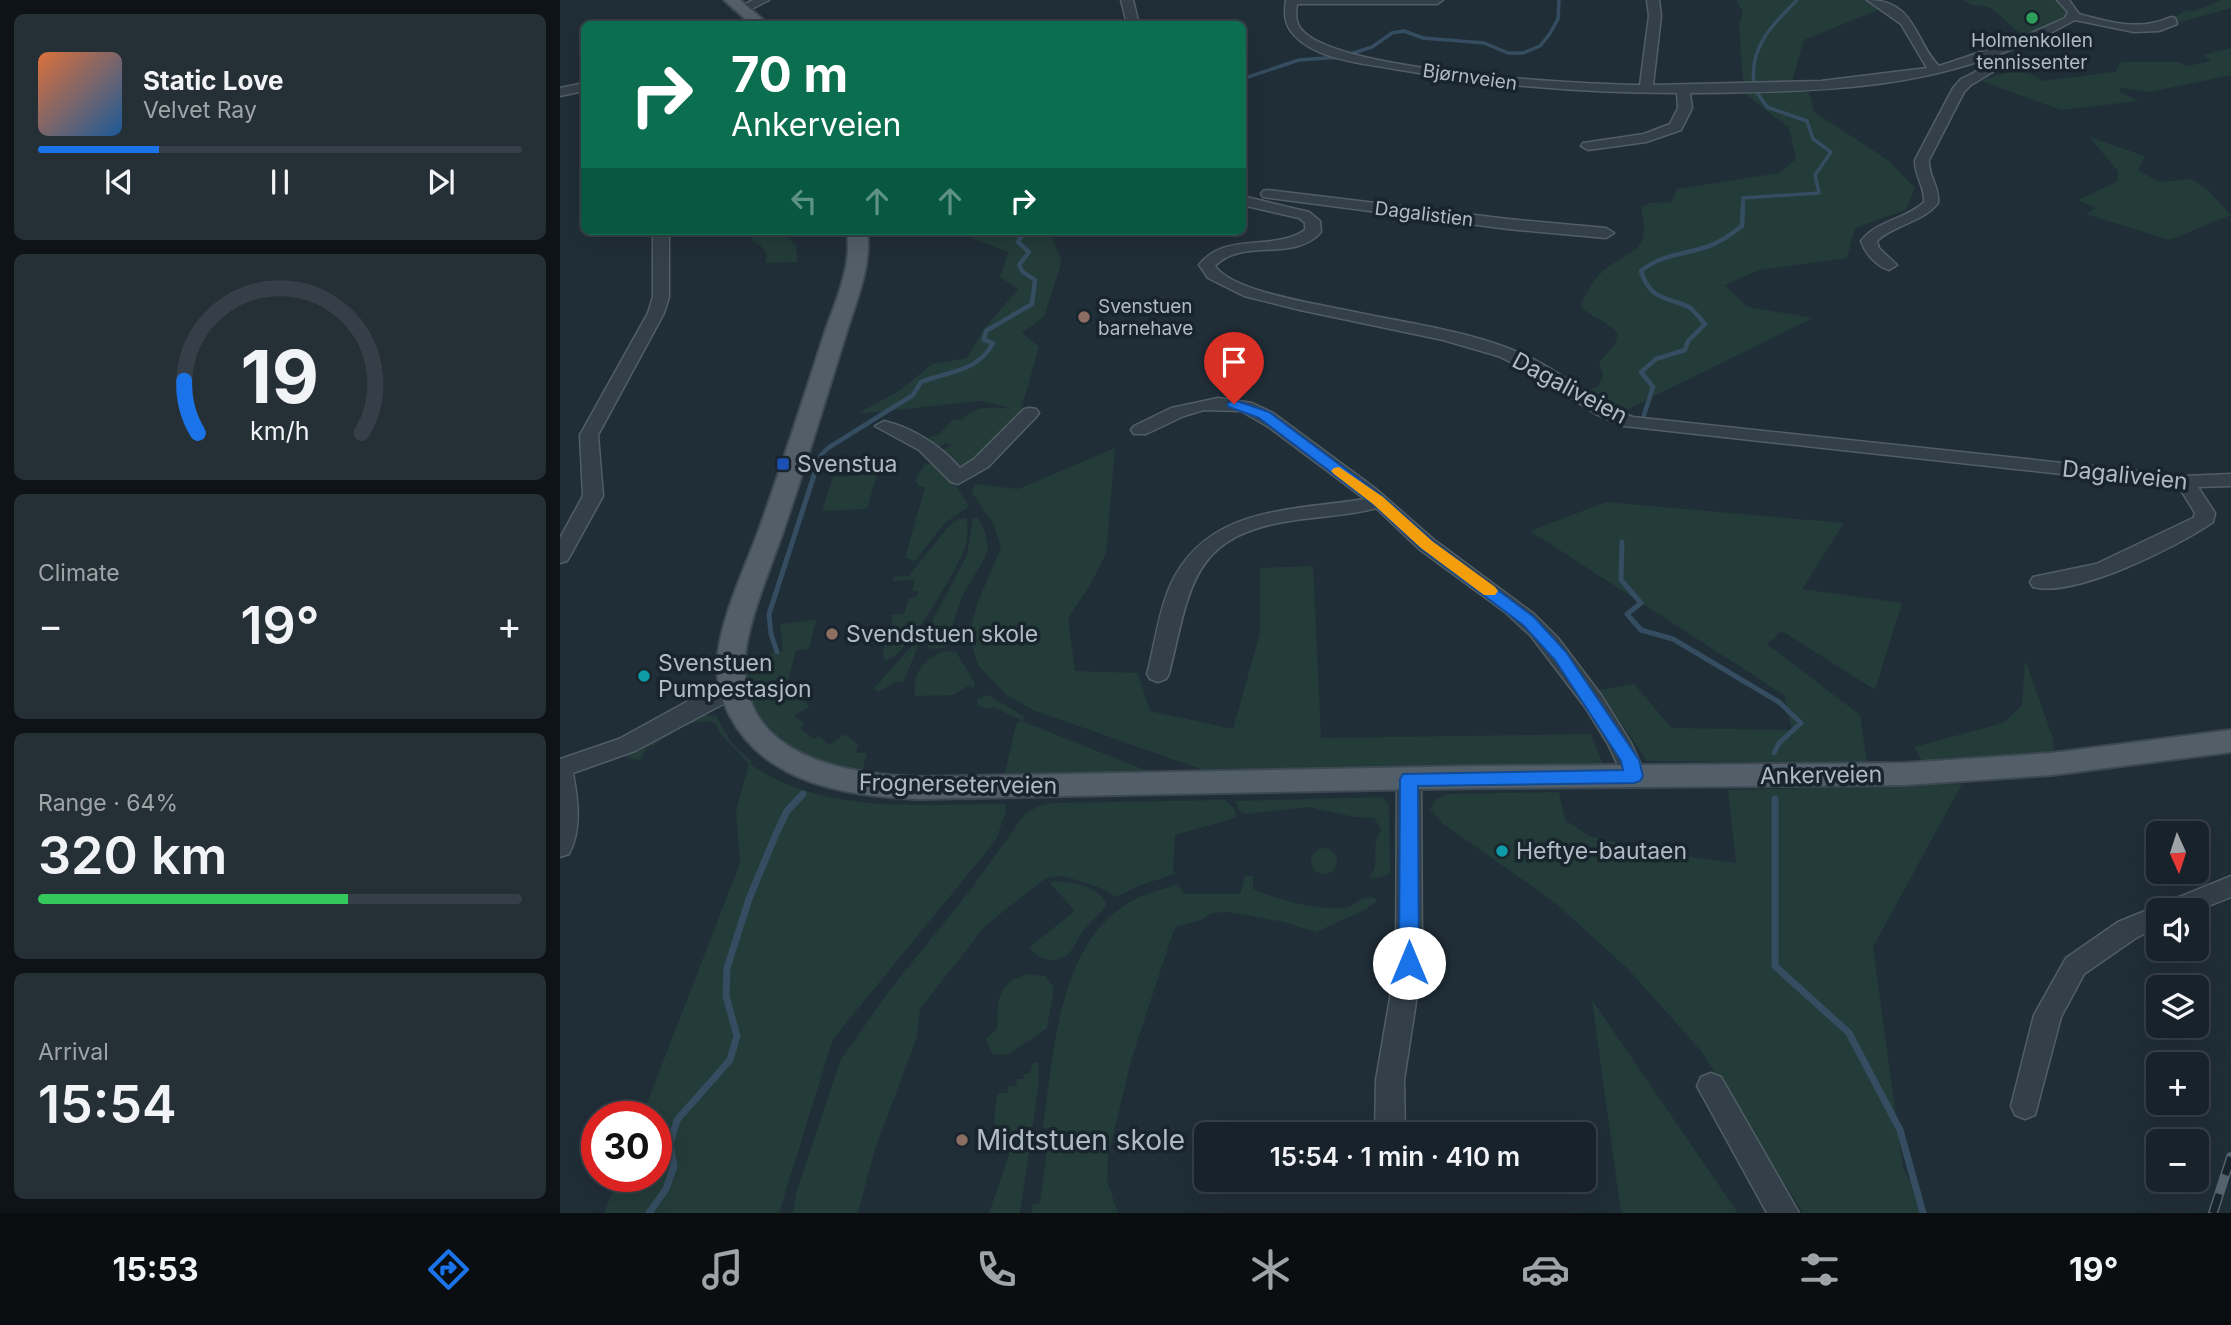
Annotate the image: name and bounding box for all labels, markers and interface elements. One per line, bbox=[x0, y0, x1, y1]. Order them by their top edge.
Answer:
marker: Holmenkollen tennissenter bbox=[2024, 10, 2040, 26]
place label: Holmenkollen tennissenter bbox=[1971, 29, 2093, 74]
text: 70 m bbox=[731, 45, 848, 104]
icon: right bbox=[616, 49, 707, 140]
street label: Bjørnveien bbox=[1421, 59, 1519, 95]
text: Static Love bbox=[143, 65, 284, 96]
text: Velvet Ray bbox=[143, 96, 257, 124]
text: Ankerveien bbox=[731, 105, 901, 144]
icon: previous bbox=[100, 163, 138, 201]
icon: pause bbox=[261, 163, 299, 201]
icon: next bbox=[422, 163, 460, 201]
icon: left bbox=[785, 182, 823, 220]
icon: ahead bbox=[858, 182, 896, 220]
icon: ahead bbox=[931, 182, 969, 220]
icon: right bbox=[1004, 182, 1042, 220]
street label: Dagalistien bbox=[1373, 197, 1475, 231]
place label: Svenstuen barnehave bbox=[1098, 295, 1193, 340]
marker: Svenstuen barnehave bbox=[1076, 309, 1092, 325]
text: 19 bbox=[241, 332, 319, 421]
pin bbox=[1204, 332, 1264, 404]
icon: arrive bbox=[1215, 343, 1253, 381]
street label: Dagaliveien bbox=[1508, 346, 1632, 430]
text: km/h bbox=[250, 415, 310, 445]
place label: Svenstua bbox=[797, 450, 897, 478]
street label: Dagaliveien bbox=[2061, 454, 2189, 496]
marker: Svenstua bbox=[775, 456, 791, 472]
text: Climate bbox=[38, 559, 120, 587]
text: 19° bbox=[240, 594, 320, 657]
text: − bbox=[38, 602, 63, 648]
text: + bbox=[497, 602, 522, 648]
place label: Svendstuen skole bbox=[846, 620, 1038, 648]
marker: Svendstuen skole bbox=[824, 626, 840, 642]
place label: Svenstuen Pumpestasjon bbox=[658, 649, 812, 703]
marker: Svenstuen Pumpestasjon bbox=[636, 668, 652, 684]
street label: Ankerveien bbox=[1760, 760, 1882, 790]
street label: Frognerseterveien bbox=[859, 768, 1057, 800]
text: Range · 64% bbox=[38, 789, 178, 817]
north arrow bbox=[2146, 821, 2208, 884]
map controls bbox=[2146, 821, 2209, 1192]
text: 320 km bbox=[38, 824, 227, 887]
place label: Heftye-bautaen bbox=[1516, 837, 1687, 865]
marker: Heftye-bautaen bbox=[1494, 843, 1510, 859]
button: sound bbox=[2146, 898, 2209, 961]
position arrow bbox=[1372, 926, 1446, 1000]
button: layers bbox=[2146, 975, 2209, 1038]
text: Arrival bbox=[38, 1038, 109, 1066]
button: + bbox=[2146, 1052, 2209, 1115]
text: 15:54 bbox=[38, 1073, 177, 1136]
speed limit sign: 30 bbox=[581, 1101, 672, 1192]
place label: Midtstuen skole bbox=[976, 1123, 1185, 1157]
button: − bbox=[2146, 1129, 2209, 1192]
marker: Midtstuen skole bbox=[954, 1132, 970, 1148]
text: 15:54 · 1 min · 410 m bbox=[1270, 1141, 1520, 1172]
icon: directions bbox=[424, 1245, 473, 1294]
icon: music bbox=[698, 1245, 747, 1294]
icon: phone bbox=[972, 1245, 1021, 1294]
icon: climate bbox=[1246, 1245, 1295, 1294]
icon: car bbox=[1521, 1245, 1570, 1294]
icon: filters bbox=[1795, 1245, 1844, 1294]
text: 15:53 bbox=[113, 1250, 199, 1289]
text: 19° bbox=[2069, 1250, 2118, 1289]

